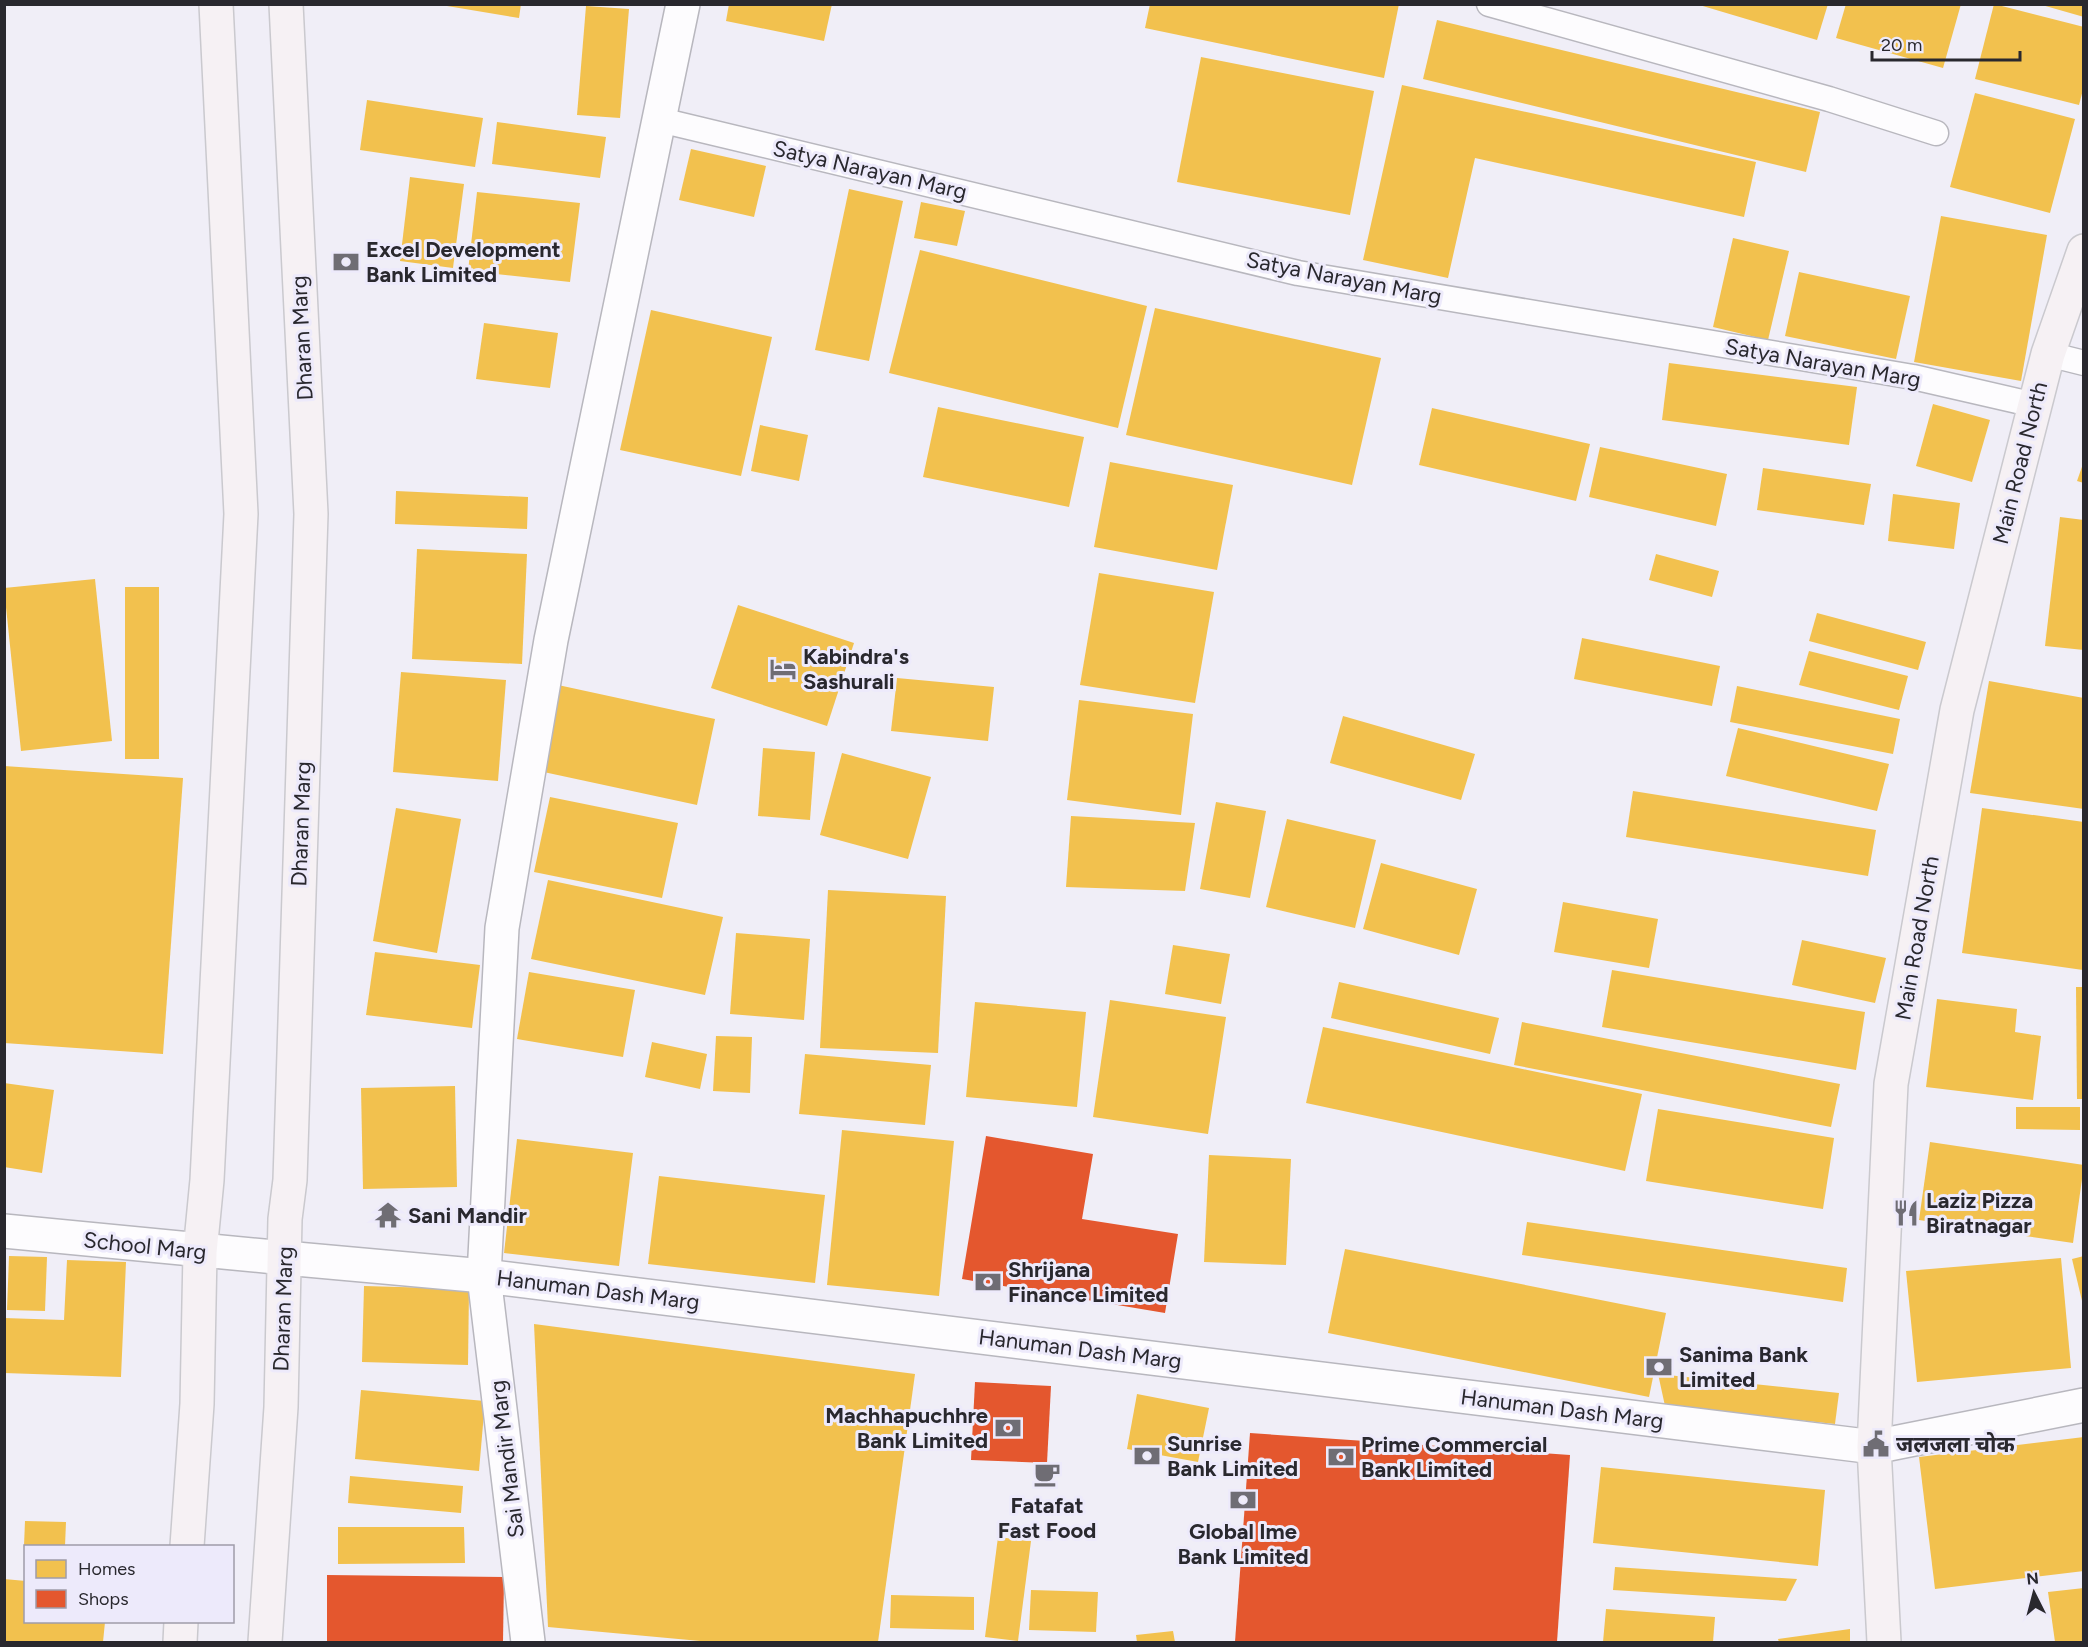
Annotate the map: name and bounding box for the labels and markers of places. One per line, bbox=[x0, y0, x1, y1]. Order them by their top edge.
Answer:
place label: Excel Development Bank Limited bbox=[366, 236, 561, 288]
bank icon: Excel Development Bank Limited bbox=[331, 247, 361, 277]
place label: Kabindra's Sashurali bbox=[803, 643, 909, 695]
hotel icon: Kabindra's Sashurali bbox=[768, 654, 798, 684]
place label: Laziz Pizza Biratnagar bbox=[1926, 1187, 2033, 1239]
restaurant icon: Laziz Pizza Biratnagar bbox=[1891, 1198, 1921, 1228]
temple icon: Sani Mandir bbox=[373, 1200, 403, 1230]
place label: Sani Mandir bbox=[408, 1202, 528, 1229]
place label: Shrijana Finance Limited bbox=[1008, 1256, 1169, 1308]
bank icon: Shrijana Finance Limited bbox=[973, 1267, 1003, 1297]
place label: Sanima Bank Limited bbox=[1679, 1341, 1808, 1393]
bank icon: Sanima Bank Limited bbox=[1644, 1352, 1674, 1382]
place label: Machhapuchhre Bank Limited bbox=[825, 1402, 988, 1454]
bank icon: Machhapuchhre Bank Limited bbox=[993, 1413, 1023, 1443]
public building icon: जलजला चोक bbox=[1861, 1429, 1891, 1459]
place label: Sunrise Bank Limited bbox=[1167, 1430, 1298, 1482]
place label: Prime Commercial Bank Limited bbox=[1361, 1431, 1547, 1483]
place label: जलजला चोक bbox=[1896, 1431, 2015, 1458]
bank icon: Sunrise Bank Limited bbox=[1132, 1441, 1162, 1471]
bank icon: Prime Commercial Bank Limited bbox=[1326, 1442, 1356, 1472]
cafe icon: Fatafat Fast Food bbox=[1032, 1459, 1062, 1489]
bank icon: Global Ime Bank Limited bbox=[1228, 1485, 1258, 1515]
place label: Fatafat Fast Food bbox=[998, 1492, 1096, 1544]
place label: Global Ime Bank Limited bbox=[1177, 1518, 1309, 1570]

